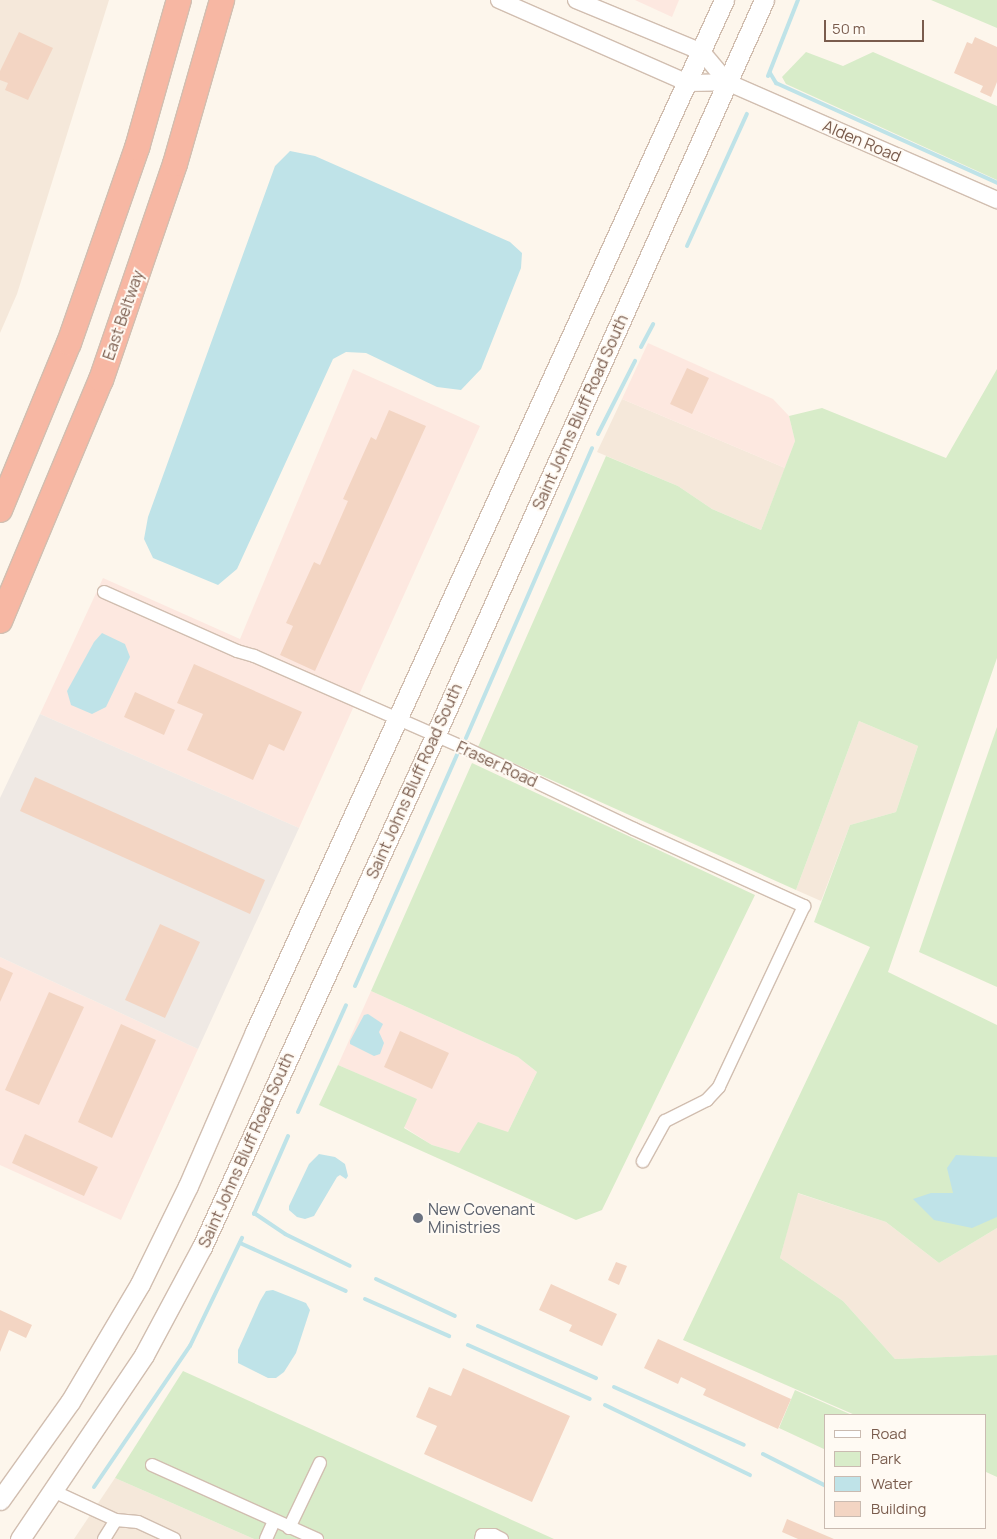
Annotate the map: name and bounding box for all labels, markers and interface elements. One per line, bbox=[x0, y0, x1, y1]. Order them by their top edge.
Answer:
scale bar bbox=[827, 10, 927, 42]
text: 50 m bbox=[832, 18, 866, 39]
street label: Alden Road bbox=[820, 116, 904, 166]
street label: East Beltway bbox=[99, 267, 147, 363]
street label: Saint Johns Bluff Road South bbox=[528, 311, 632, 513]
street label: Saint Johns Bluff Road South bbox=[362, 680, 466, 882]
street label: Fraser Road bbox=[454, 737, 540, 791]
street label: Saint Johns Bluff Road South bbox=[194, 1049, 298, 1251]
place label: New Covenant Ministries bbox=[428, 1199, 535, 1237]
marker: New Covenant Ministries bbox=[412, 1212, 424, 1224]
legend bbox=[824, 1414, 987, 1529]
text: Road bbox=[871, 1423, 907, 1444]
text: Park bbox=[871, 1448, 901, 1469]
text: Water bbox=[871, 1473, 913, 1494]
text: Building bbox=[871, 1498, 926, 1519]

